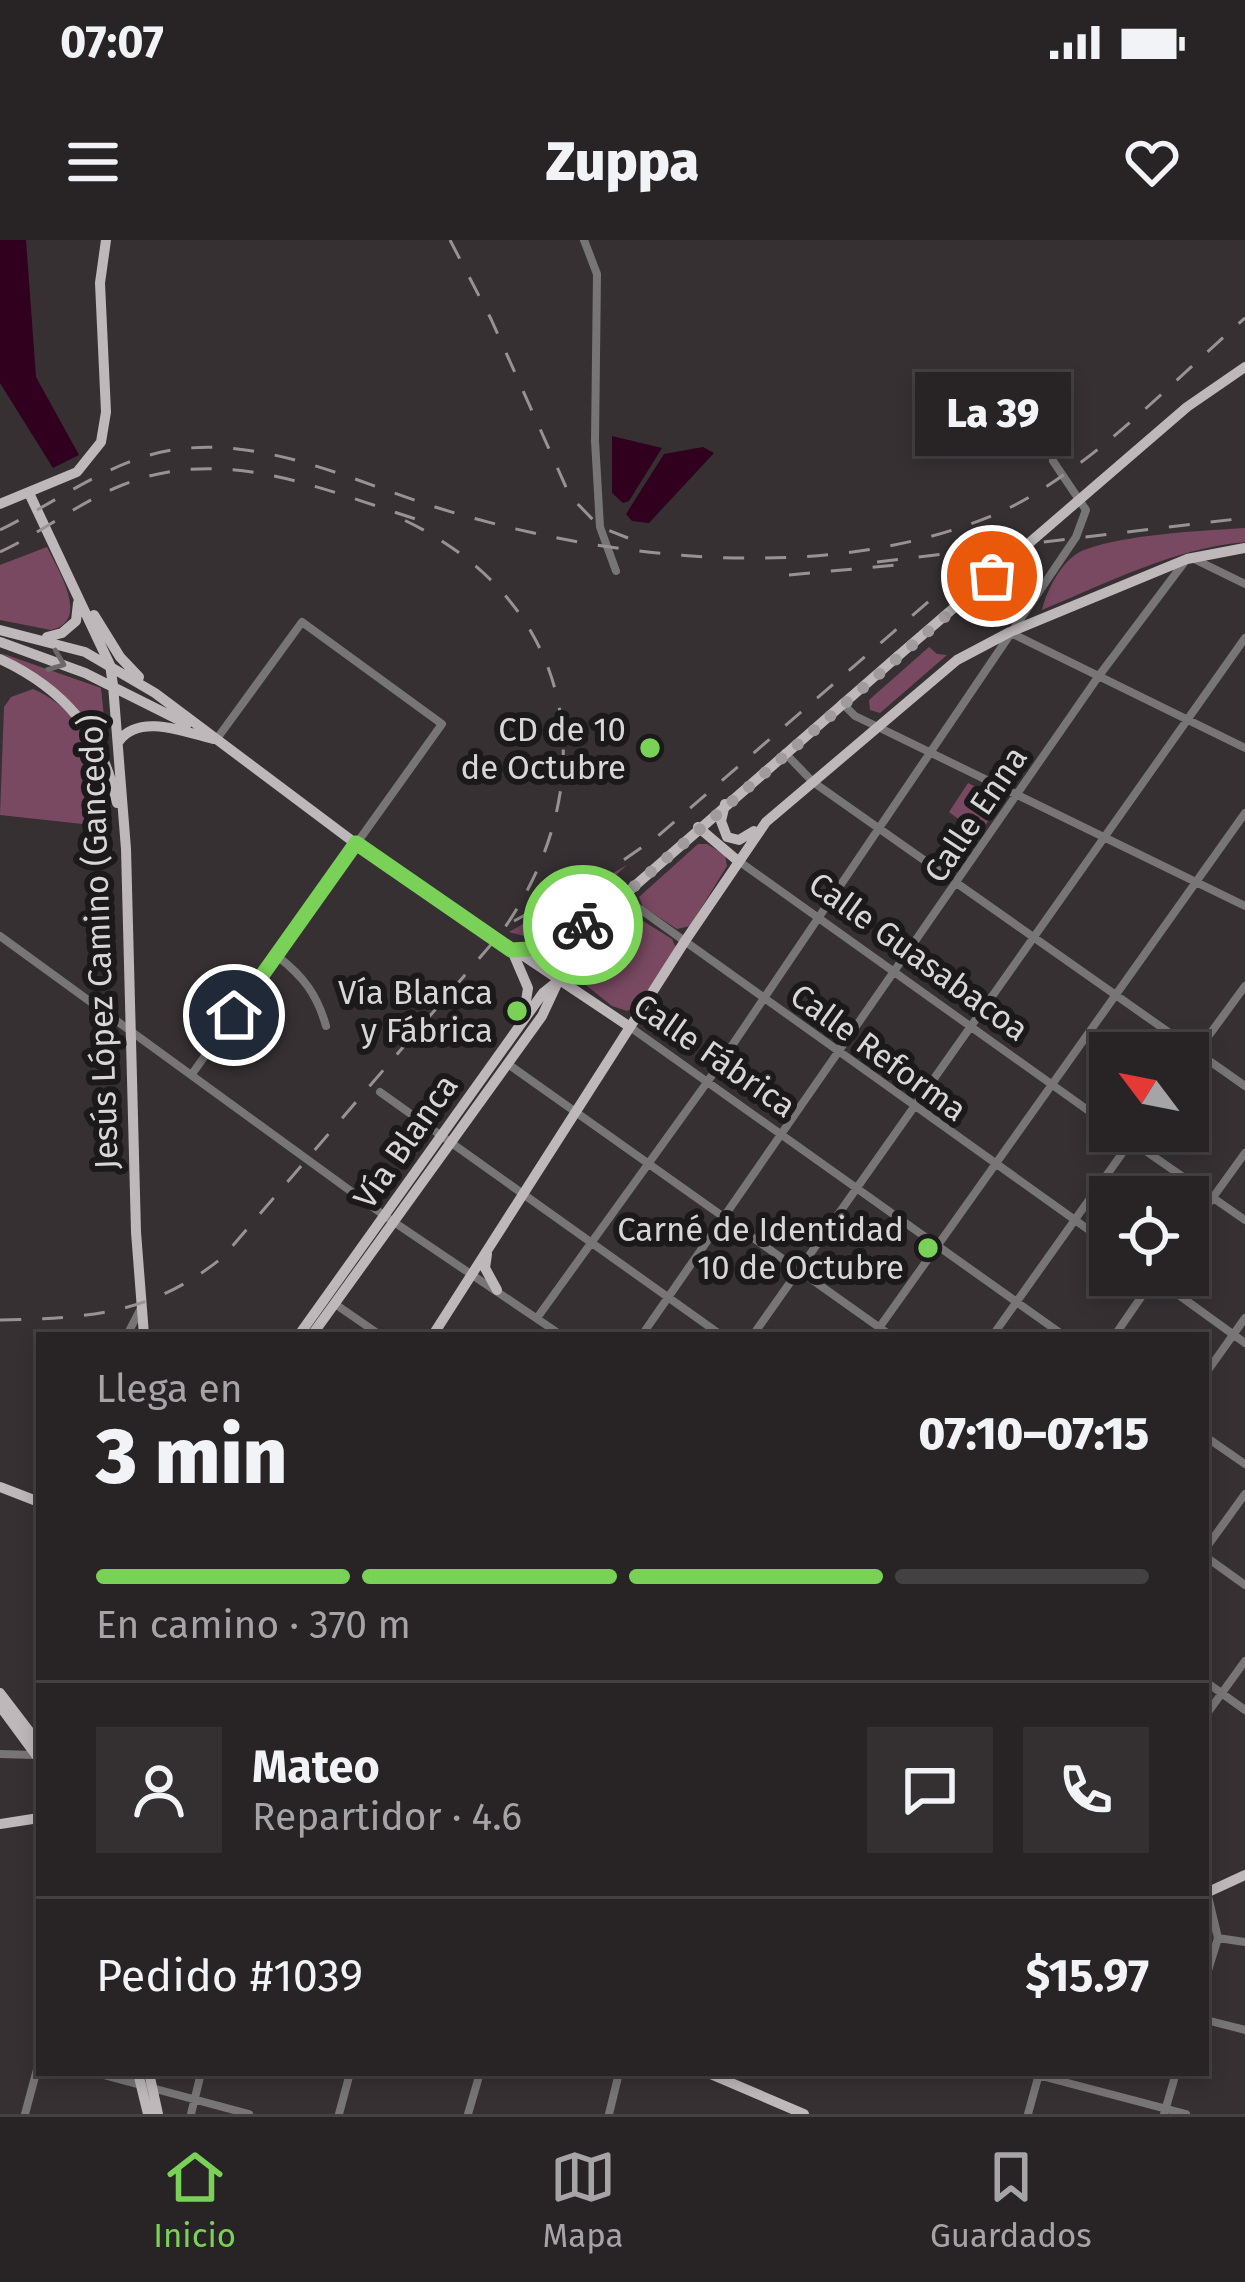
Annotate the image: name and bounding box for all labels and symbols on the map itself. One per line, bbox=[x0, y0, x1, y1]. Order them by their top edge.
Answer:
callout: La 39 bbox=[914, 372, 1070, 456]
pin bbox=[941, 525, 1043, 627]
one-way arrow bbox=[46, 647, 67, 672]
place label: CD de 10 de Octubre bbox=[460, 710, 626, 788]
street label: Jesús López Camino (Gancedo) bbox=[71, 714, 127, 1170]
marker: CD de 10 de Octubre bbox=[637, 735, 663, 761]
street label: Calle Enna bbox=[916, 739, 1036, 890]
street label: Calle Guasabacoa bbox=[801, 864, 1036, 1050]
courier bbox=[523, 865, 643, 985]
pin bbox=[183, 964, 285, 1066]
place label: Vía Blanca y Fábrica bbox=[338, 973, 493, 1051]
street label: Calle Reforma bbox=[782, 975, 974, 1130]
street label: Calle Fábrica bbox=[626, 985, 803, 1126]
marker: Vía Blanca y Fábrica bbox=[504, 998, 530, 1024]
north arrow bbox=[1089, 1032, 1209, 1152]
street label: Vía Blanca bbox=[345, 1067, 467, 1217]
place label: Carné de Identidad 10 de Octubre bbox=[617, 1210, 904, 1288]
marker: Carné de Identidad 10 de Octubre bbox=[915, 1235, 941, 1261]

